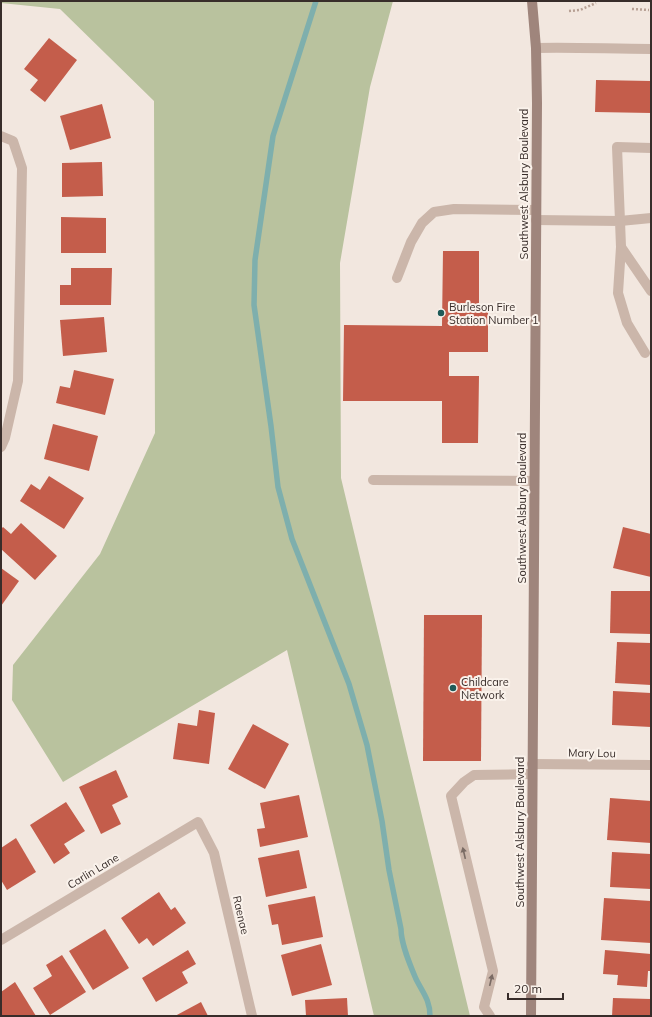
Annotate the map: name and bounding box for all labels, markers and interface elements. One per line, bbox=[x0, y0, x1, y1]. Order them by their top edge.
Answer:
street label: Southwest Alsbury Boulevard bbox=[517, 109, 531, 259]
place label: Burleson Fire Station Number 1 bbox=[449, 300, 539, 327]
marker: Burleson Fire Station Number 1 bbox=[436, 308, 446, 318]
street label: Southwest Alsbury Boulevard bbox=[515, 433, 529, 583]
place label: Childcare Network bbox=[461, 675, 509, 702]
marker: Childcare Network bbox=[448, 683, 458, 693]
street label: Mary Lou bbox=[568, 746, 616, 760]
street label: Southwest Alsbury Boulevard bbox=[513, 757, 527, 907]
one-way arrow bbox=[461, 847, 467, 859]
street label: Carlin Lane bbox=[65, 850, 121, 892]
street label: Raenae bbox=[230, 894, 252, 936]
one-way arrow bbox=[488, 974, 494, 986]
scale bar bbox=[508, 975, 563, 1001]
text: 20 m bbox=[514, 981, 542, 996]

